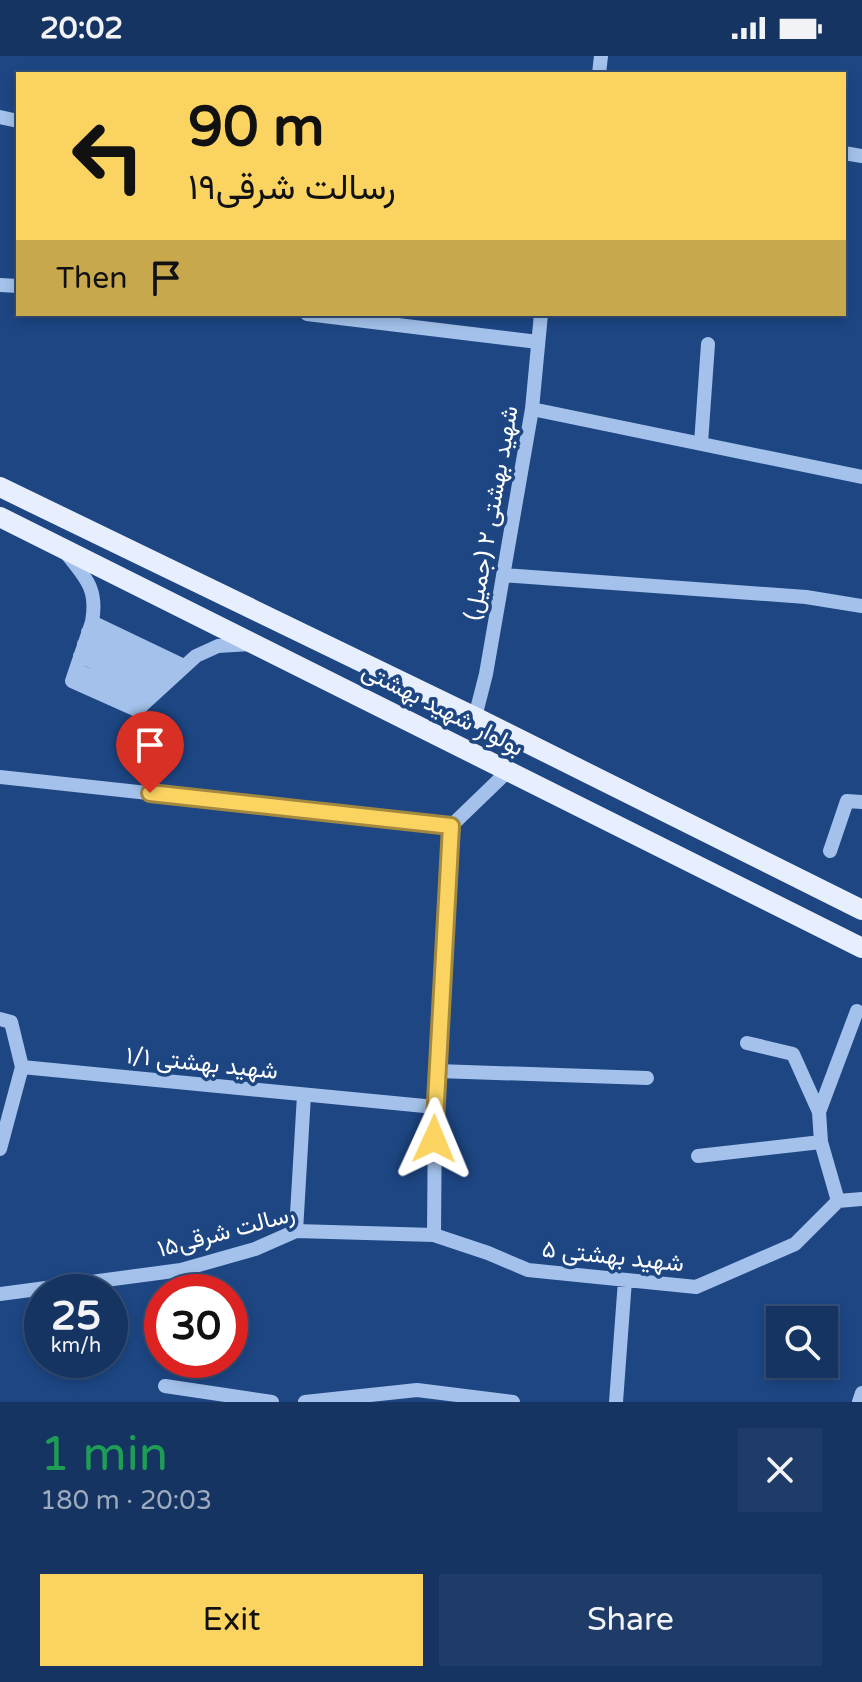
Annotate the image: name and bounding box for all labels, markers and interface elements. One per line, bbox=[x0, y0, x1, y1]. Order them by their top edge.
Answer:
text: 20:02 bbox=[40, 10, 123, 47]
text: 90 m bbox=[188, 94, 324, 161]
icon: left bbox=[56, 104, 160, 208]
text: رسالت شرقی۱۹ bbox=[188, 166, 396, 209]
icon: arrive bbox=[144, 256, 188, 300]
text: Then bbox=[56, 260, 128, 297]
street label: شهید بهشتی ۲ (جمیل) bbox=[458, 403, 525, 623]
street label: بولوار شهید بهشتی bbox=[357, 656, 528, 763]
pin bbox=[116, 711, 184, 793]
icon: arrive bbox=[128, 723, 172, 767]
street label: شهید بهشتی ۱/۱ bbox=[124, 1041, 279, 1086]
position arrow bbox=[392, 1097, 476, 1181]
street label: رسالت شرقی۱۵ bbox=[154, 1199, 298, 1264]
street label: شهید بهشتی ۵ bbox=[541, 1235, 685, 1278]
speed limit sign: 30 bbox=[144, 1274, 248, 1378]
text: 25 bbox=[51, 1292, 101, 1340]
map controls bbox=[766, 1306, 838, 1378]
button: search bbox=[766, 1306, 838, 1378]
text: km/h bbox=[51, 1334, 101, 1358]
text: 1 min bbox=[40, 1426, 168, 1484]
button: close bbox=[738, 1428, 822, 1512]
text: 180 m · 20:03 bbox=[40, 1485, 212, 1516]
button: Exit bbox=[40, 1574, 423, 1666]
button: Share bbox=[439, 1574, 822, 1666]

